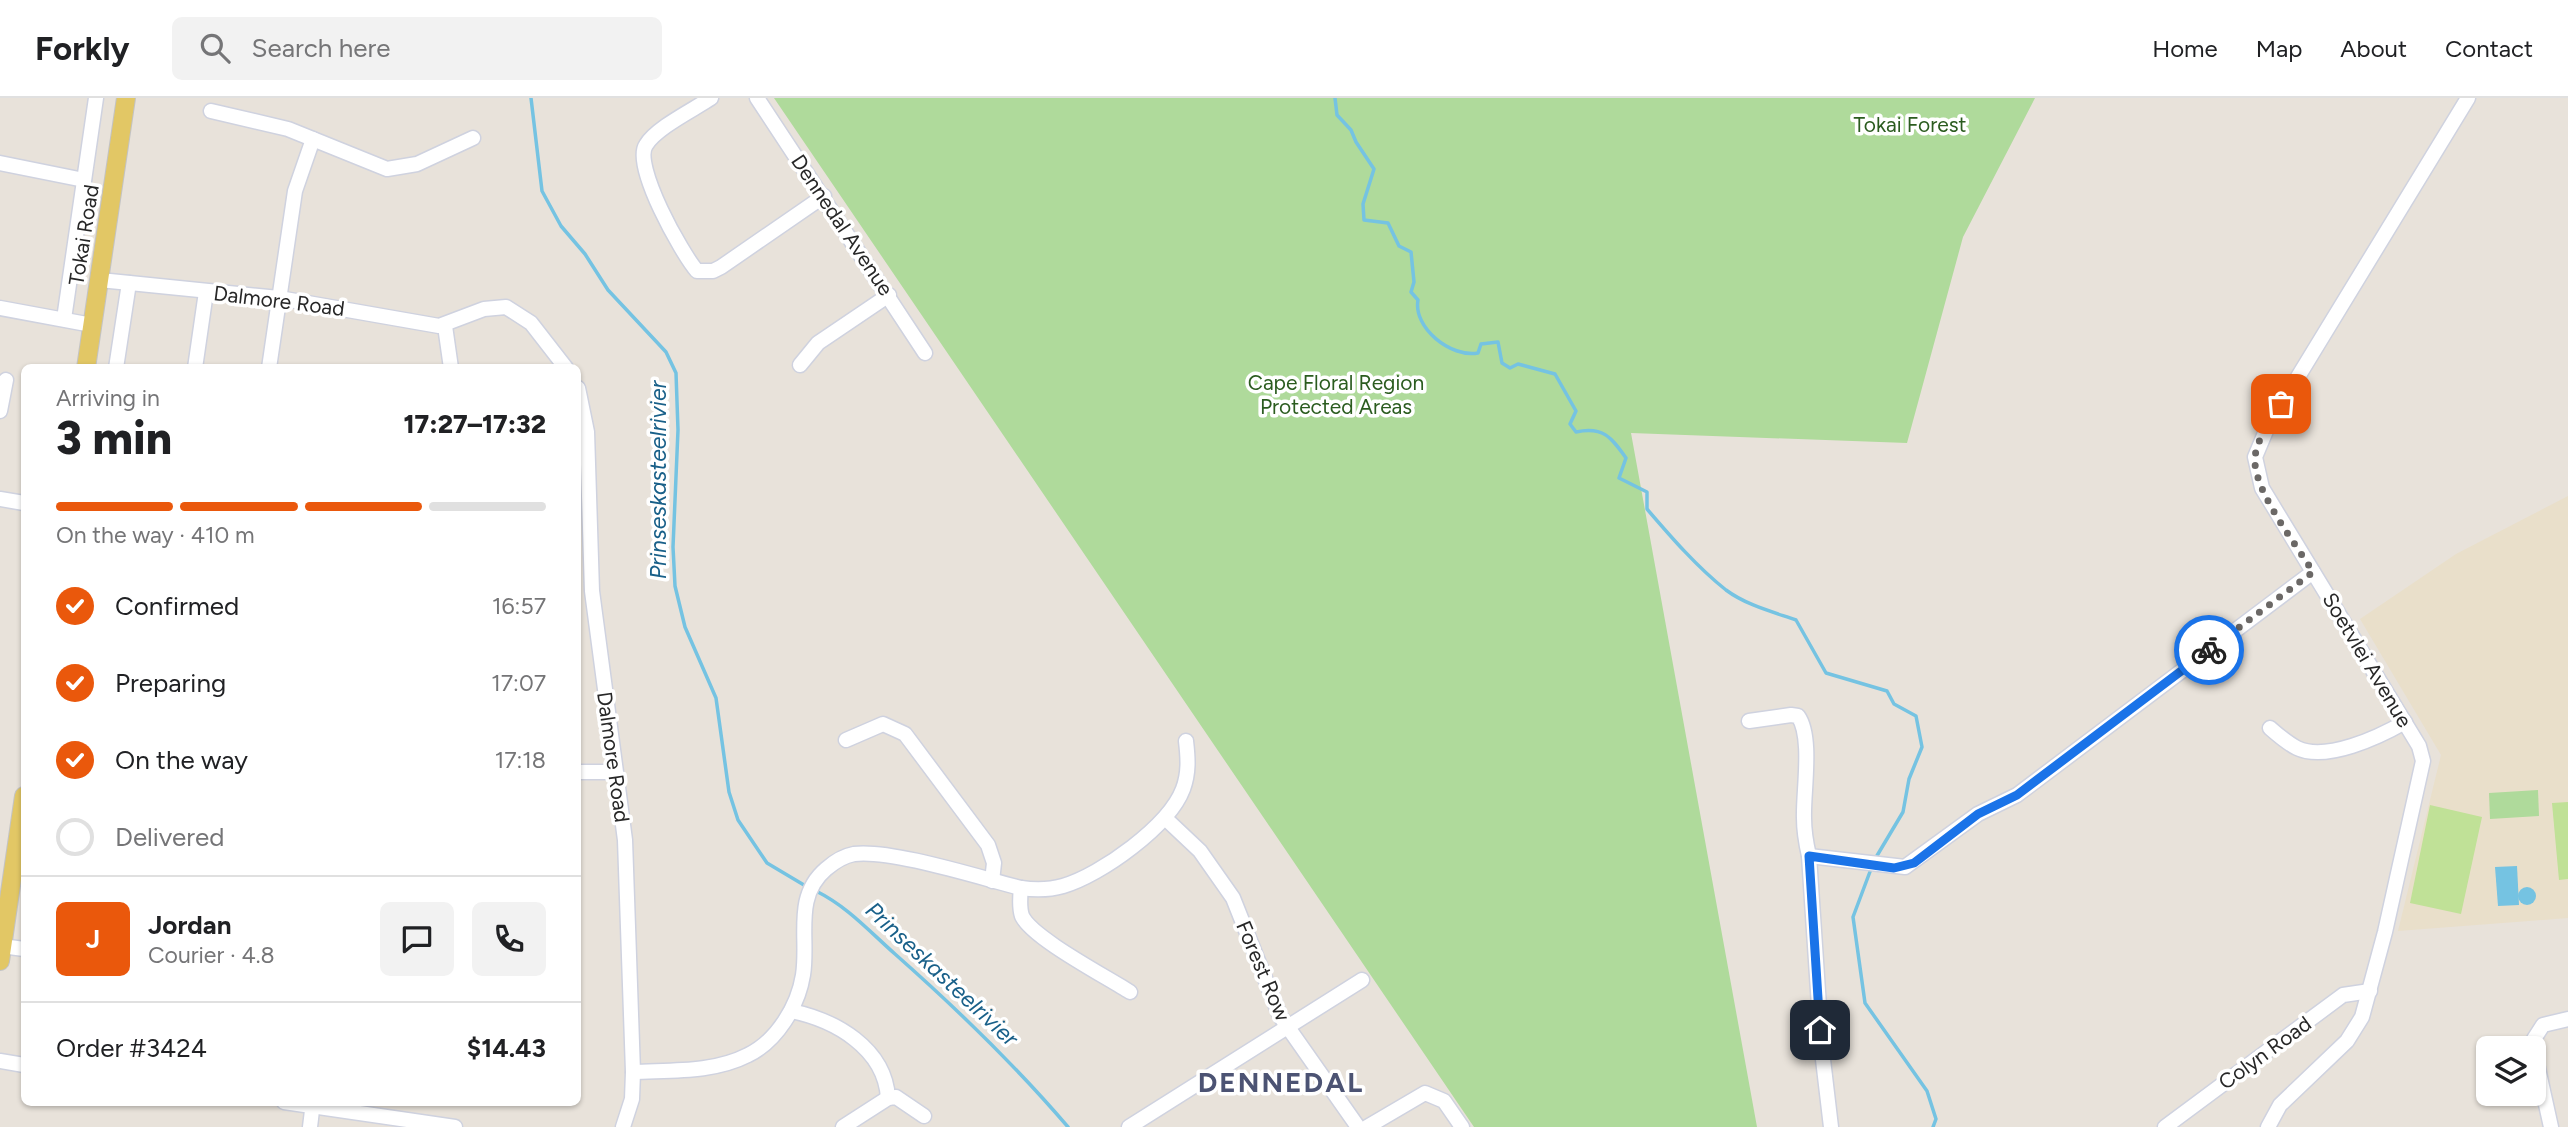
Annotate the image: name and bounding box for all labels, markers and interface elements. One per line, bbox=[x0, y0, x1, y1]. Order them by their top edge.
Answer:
search box bbox=[172, 17, 662, 80]
text: Forkly bbox=[35, 29, 130, 68]
icon: search bbox=[196, 29, 234, 67]
text: Search here bbox=[252, 32, 390, 64]
text: Home bbox=[2152, 34, 2218, 63]
text: Map bbox=[2256, 34, 2302, 63]
text: About bbox=[2340, 34, 2407, 63]
text: Contact bbox=[2445, 34, 2533, 63]
park label: Tokai Forest bbox=[1854, 112, 1967, 137]
street label: Dennedal Avenue bbox=[786, 149, 899, 300]
street label: Tokai Road bbox=[63, 183, 104, 287]
street label: Dalmore Road bbox=[212, 280, 346, 321]
park label: Cape Floral Region Protected Areas bbox=[1248, 370, 1424, 419]
pin bbox=[2251, 374, 2311, 434]
water label: Prinseskasteelrivier bbox=[644, 379, 672, 579]
text: Arriving in bbox=[56, 384, 160, 412]
icon: bag bbox=[2262, 385, 2300, 423]
text: 17:27–17:32 bbox=[404, 408, 546, 440]
text: 3 min bbox=[56, 410, 172, 466]
text: On the way · 410 m bbox=[56, 521, 255, 549]
icon: check bbox=[56, 587, 94, 625]
street label: Soetvlei Avenue bbox=[2317, 588, 2417, 732]
text: Confirmed bbox=[115, 590, 239, 622]
text: 16:57 bbox=[492, 592, 546, 620]
courier bbox=[2174, 615, 2244, 685]
icon: bike bbox=[2190, 631, 2228, 669]
icon: check bbox=[56, 664, 94, 702]
text: Preparing bbox=[115, 667, 226, 699]
text: 17:07 bbox=[491, 669, 546, 697]
street label: Dalmore Road bbox=[592, 690, 635, 824]
icon: check bbox=[56, 741, 94, 779]
text: On the way bbox=[115, 744, 248, 776]
text: 17:18 bbox=[495, 746, 546, 774]
text: Delivered bbox=[115, 821, 224, 853]
water label: Prinseskasteelrivier bbox=[860, 896, 1025, 1053]
button: chat bbox=[380, 902, 454, 976]
button: phone bbox=[472, 902, 546, 976]
text: Jordan bbox=[148, 909, 231, 941]
street label: Forest Row bbox=[1231, 917, 1296, 1025]
text: J bbox=[86, 923, 100, 955]
text: Courier · 4.8 bbox=[148, 941, 275, 969]
pin bbox=[1790, 1000, 1850, 1060]
icon: home bbox=[1801, 1011, 1839, 1049]
street label: Colyn Road bbox=[2214, 1011, 2316, 1095]
text: Order #3424 bbox=[56, 1032, 207, 1064]
text: $14.43 bbox=[467, 1032, 546, 1064]
map controls bbox=[2476, 1036, 2546, 1106]
button: layers bbox=[2476, 1036, 2546, 1106]
district label: DENNEDAL bbox=[1198, 1065, 1364, 1099]

